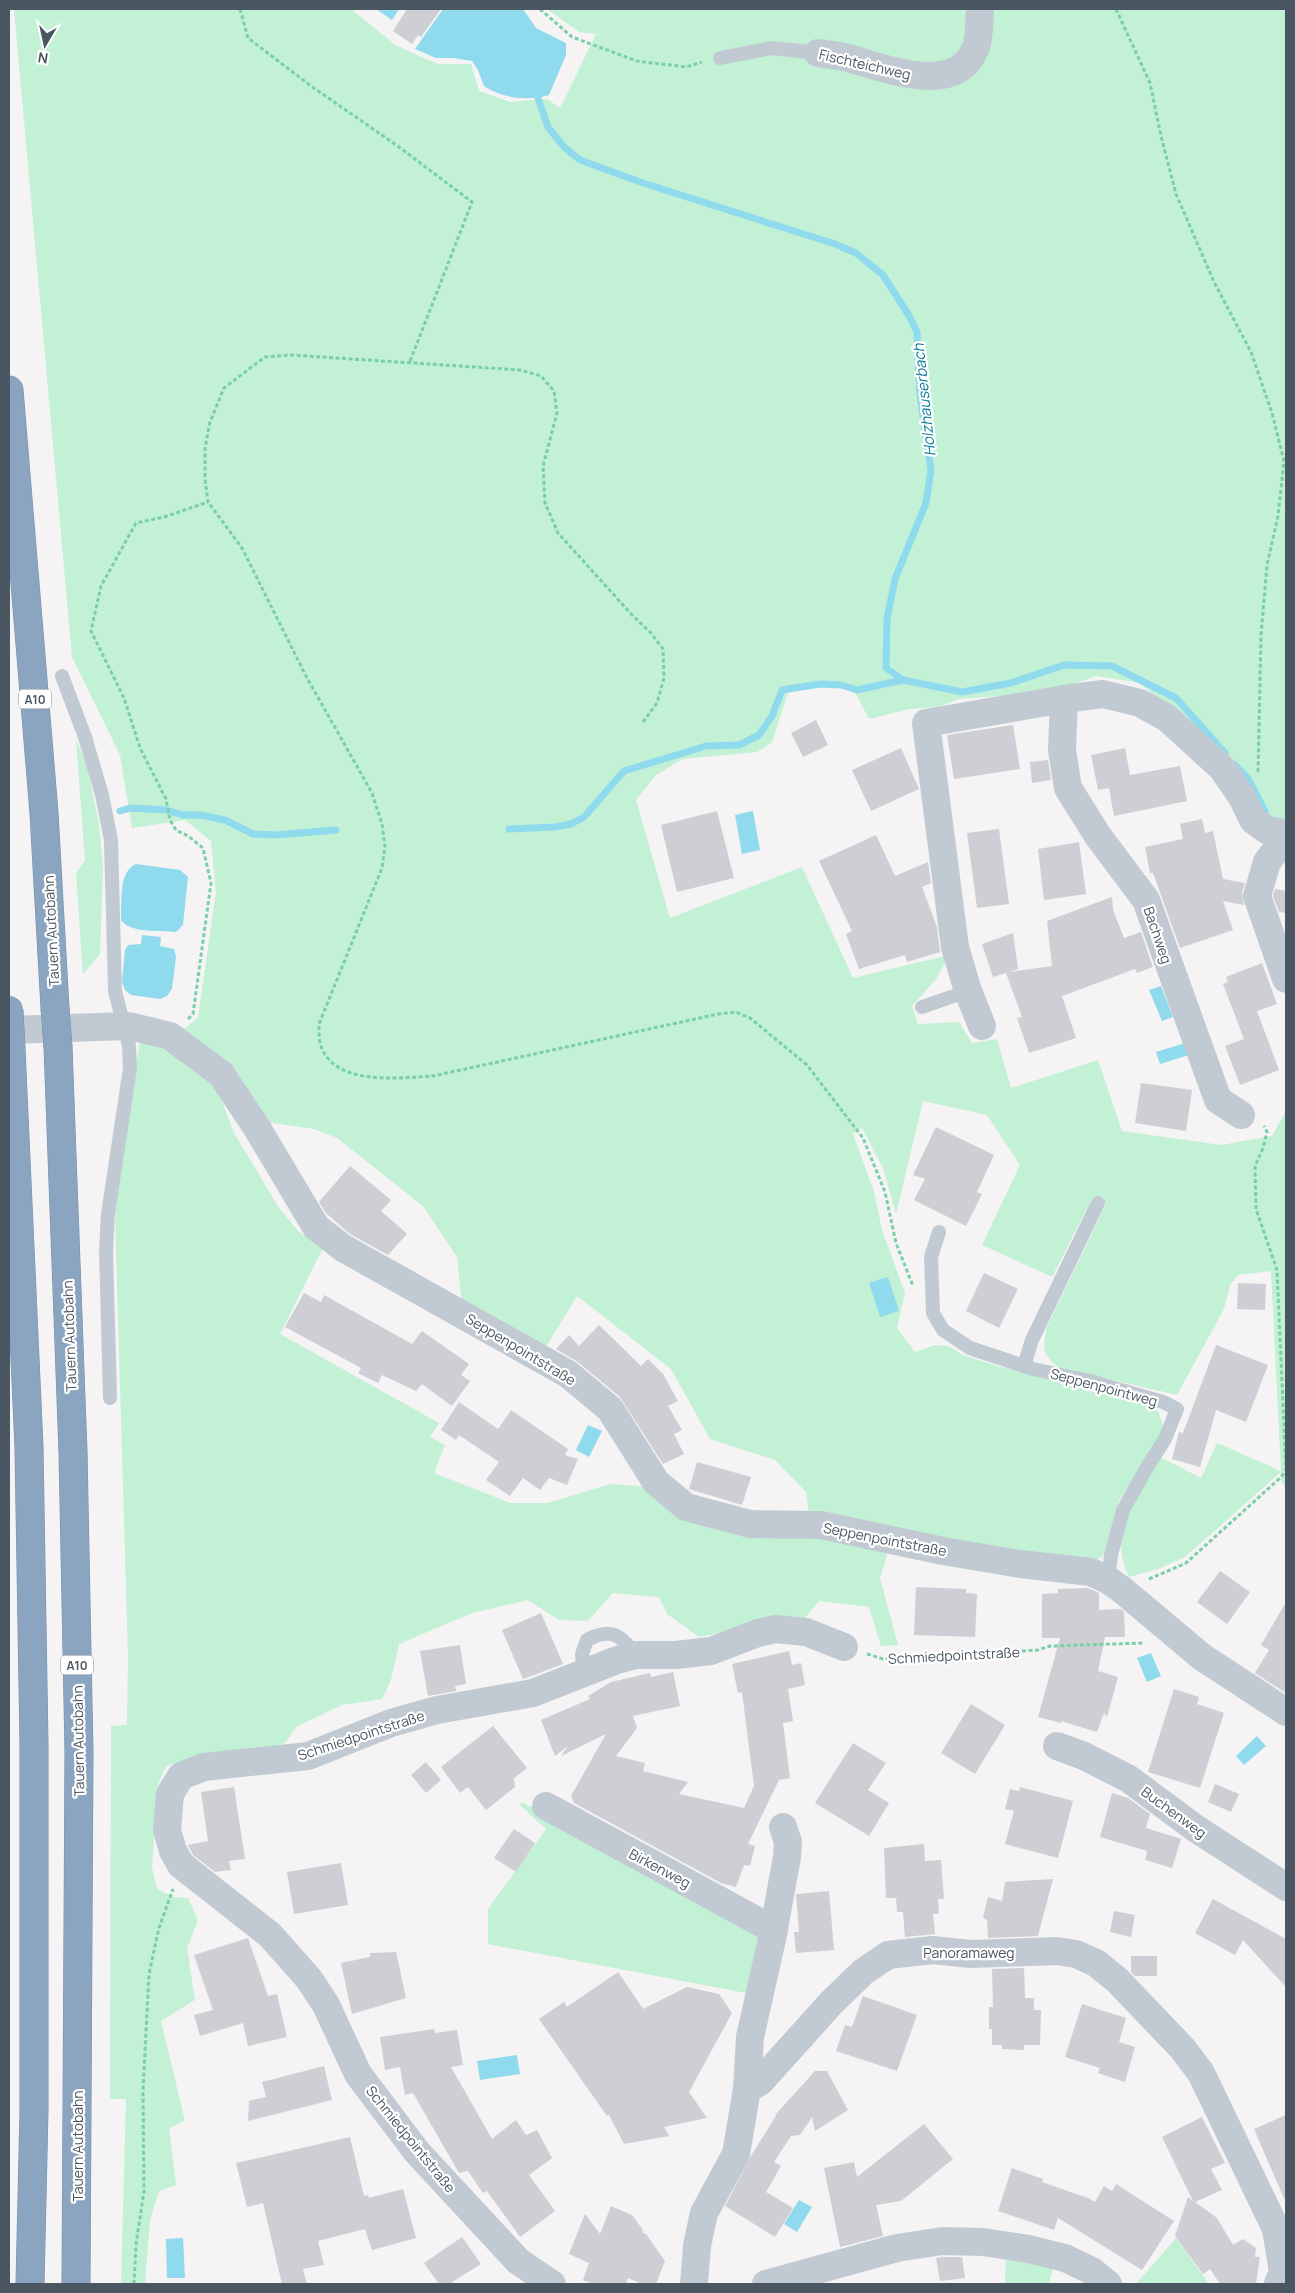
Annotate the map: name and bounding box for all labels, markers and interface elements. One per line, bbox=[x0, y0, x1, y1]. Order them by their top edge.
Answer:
north arrow bbox=[20, 20, 70, 70]
street label: Fischteichweg bbox=[817, 44, 913, 84]
text: N bbox=[36, 48, 49, 69]
water label: Holzhauserbach bbox=[908, 342, 940, 457]
road number: A10 bbox=[19, 690, 51, 709]
street label: Tauern Autobahn bbox=[39, 875, 63, 987]
street label: Bachweg bbox=[1139, 904, 1177, 966]
street label: Tauern Autobahn bbox=[58, 1280, 80, 1392]
street label: Seppenpointstraße bbox=[462, 1309, 580, 1389]
street label: Seppenpointweg bbox=[1048, 1364, 1160, 1410]
street label: Seppenpointstraße bbox=[822, 1518, 948, 1560]
street label: Schmiedpointstraße bbox=[888, 1642, 1020, 1668]
road number: A10 bbox=[61, 1656, 93, 1674]
street label: Tauern Autobahn bbox=[68, 1685, 88, 1797]
street label: Schmiedpointstraße bbox=[295, 1706, 427, 1764]
street label: Buchenweg bbox=[1138, 1782, 1210, 1842]
street label: Birkenweg bbox=[626, 1844, 694, 1892]
street label: Panoramaweg bbox=[923, 1943, 1015, 1962]
street label: Schmiedpointstraße bbox=[362, 2082, 460, 2196]
street label: Tauern Autobahn bbox=[68, 2090, 87, 2202]

